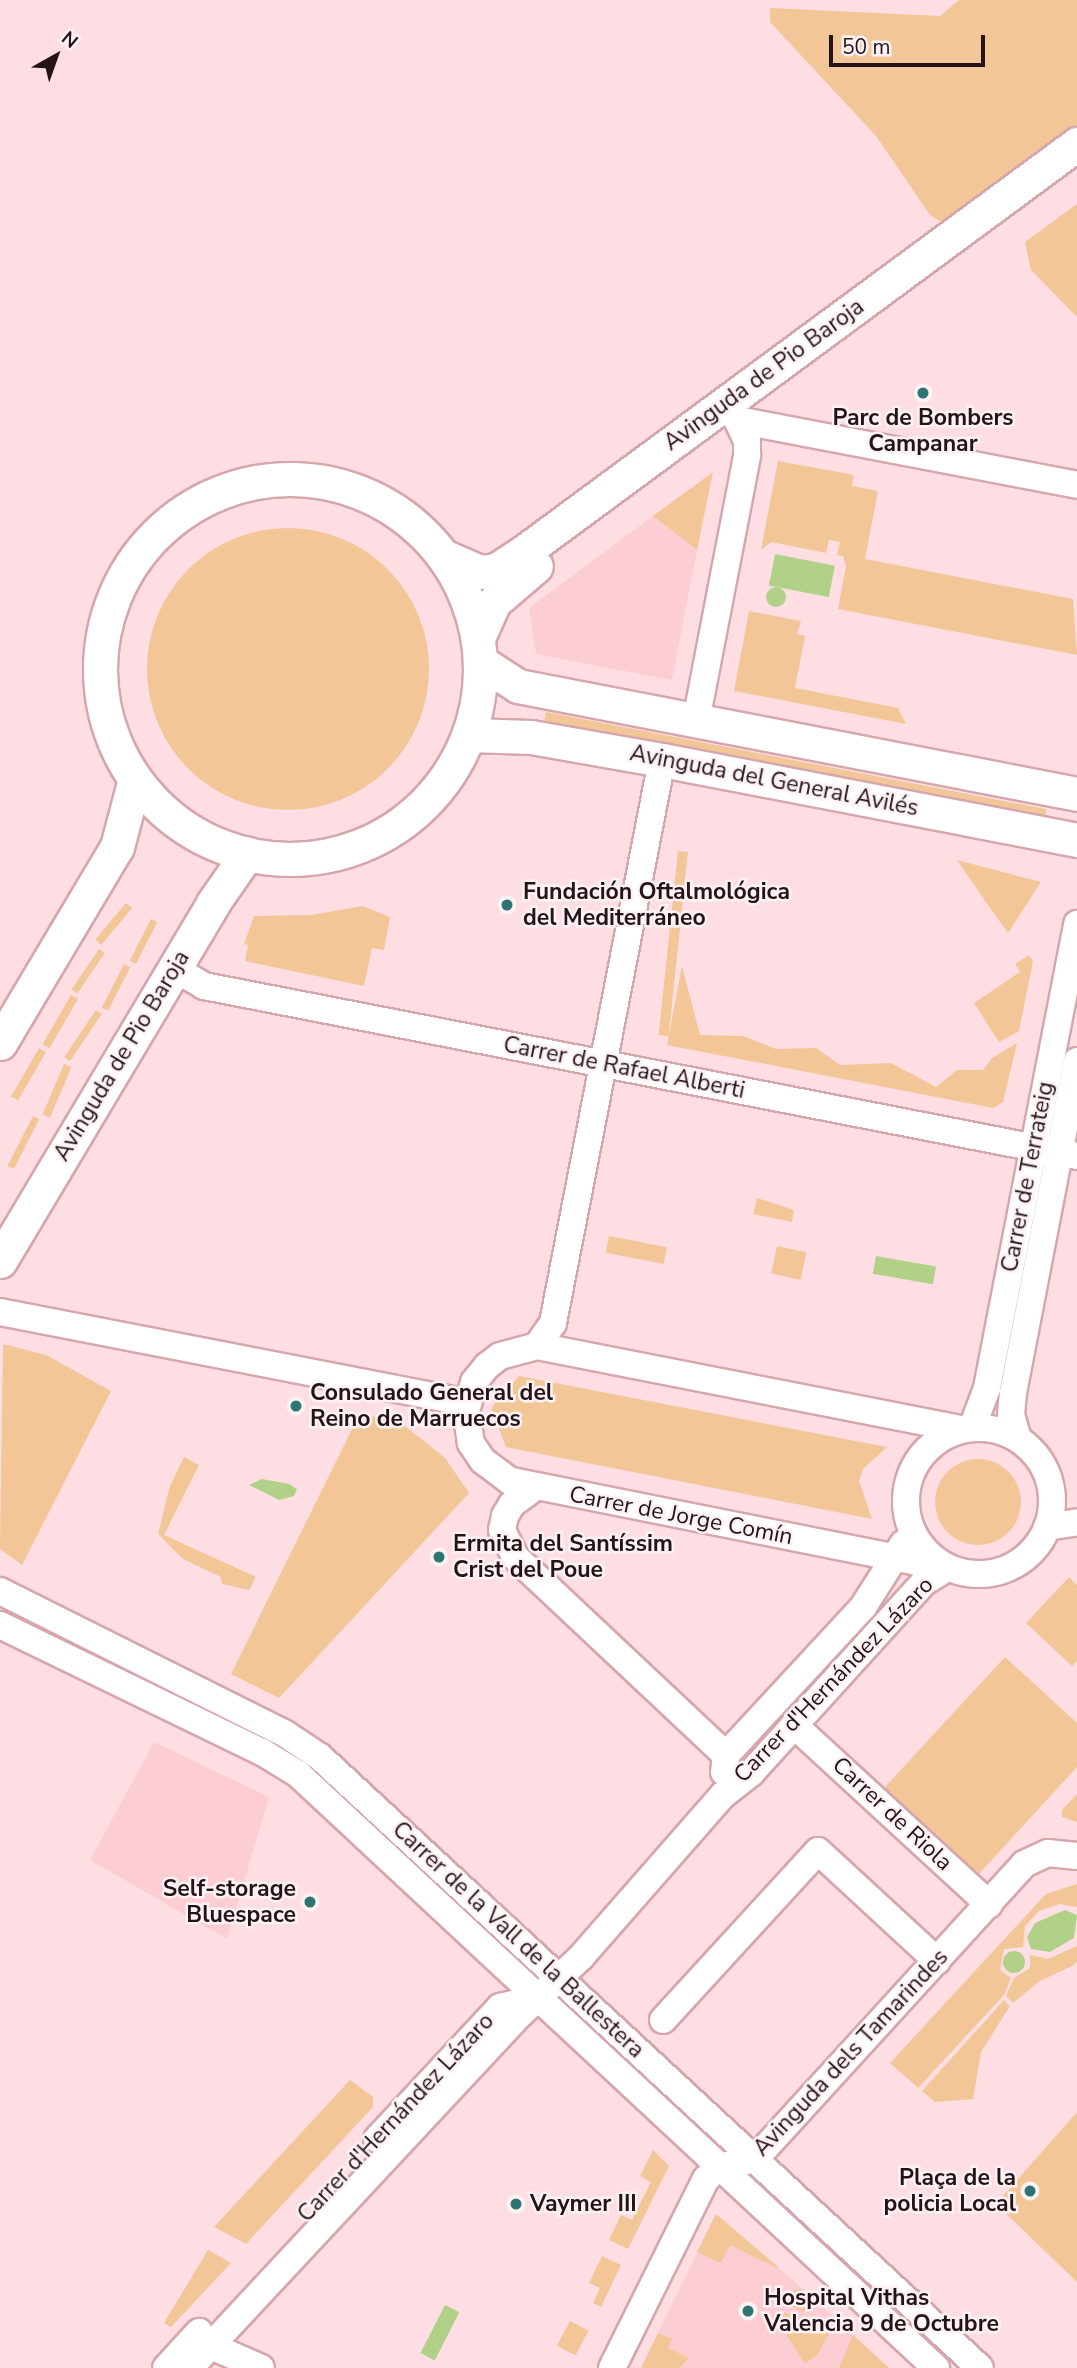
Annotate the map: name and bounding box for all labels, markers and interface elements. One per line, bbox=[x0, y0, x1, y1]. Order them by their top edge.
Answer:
north arrow bbox=[21, 21, 91, 91]
scale bar bbox=[832, 21, 988, 65]
text: N bbox=[56, 25, 83, 54]
text: 50 m bbox=[842, 33, 891, 61]
street label: Avinguda de Pio Baroja bbox=[659, 293, 869, 457]
marker: Parc de Bombers Campanar bbox=[915, 385, 931, 401]
place label: Parc de Bombers Campanar bbox=[832, 404, 1014, 458]
street label: Avinguda del General Avilés bbox=[627, 739, 921, 823]
place label: Fundación Oftalmológica del Mediterráneo bbox=[523, 878, 790, 932]
marker: Fundación Oftalmológica del Mediterráneo bbox=[497, 895, 517, 915]
street label: Avinguda de Pio Baroja bbox=[48, 946, 196, 1166]
street label: Carrer de Rafael Alberti bbox=[501, 1031, 747, 1105]
street label: Carrer de Terrateig bbox=[996, 1079, 1060, 1275]
place label: Consulado General del Reino de Marruecos bbox=[310, 1379, 553, 1433]
marker: Consulado General del Reino de Marruecos bbox=[288, 1398, 304, 1414]
street label: Carrer de Jorge Comín bbox=[567, 1481, 795, 1551]
place label: Ermita del Santíssim Crist del Poue bbox=[453, 1530, 673, 1584]
marker: Ermita del Santíssim Crist del Poue bbox=[431, 1549, 447, 1565]
street label: Carrer d'Hernández Lázaro bbox=[728, 1571, 940, 1789]
street label: Carrer de Riola bbox=[826, 1751, 958, 1877]
street label: Carrer de la Vall de la Ballestera bbox=[386, 1816, 650, 2064]
place label: Self-storage Bluespace bbox=[163, 1875, 296, 1929]
marker: Self-storage Bluespace bbox=[302, 1894, 318, 1910]
street label: Avinguda dels Tamarindes bbox=[748, 1944, 954, 2162]
street label: Carrer d'Hernández Lázaro bbox=[292, 2008, 500, 2228]
place label: Plaça de la policia Local bbox=[883, 2164, 1016, 2218]
marker: Plaça de la policia Local bbox=[1022, 2183, 1038, 2199]
place label: Vaymer III bbox=[530, 2190, 637, 2218]
marker: Vaymer III bbox=[508, 2196, 524, 2212]
place label: Hospital Vithas Valencia 9 de Octubre bbox=[764, 2284, 999, 2338]
marker: Hospital Vithas Valencia 9 de Octubre bbox=[738, 2301, 758, 2321]

